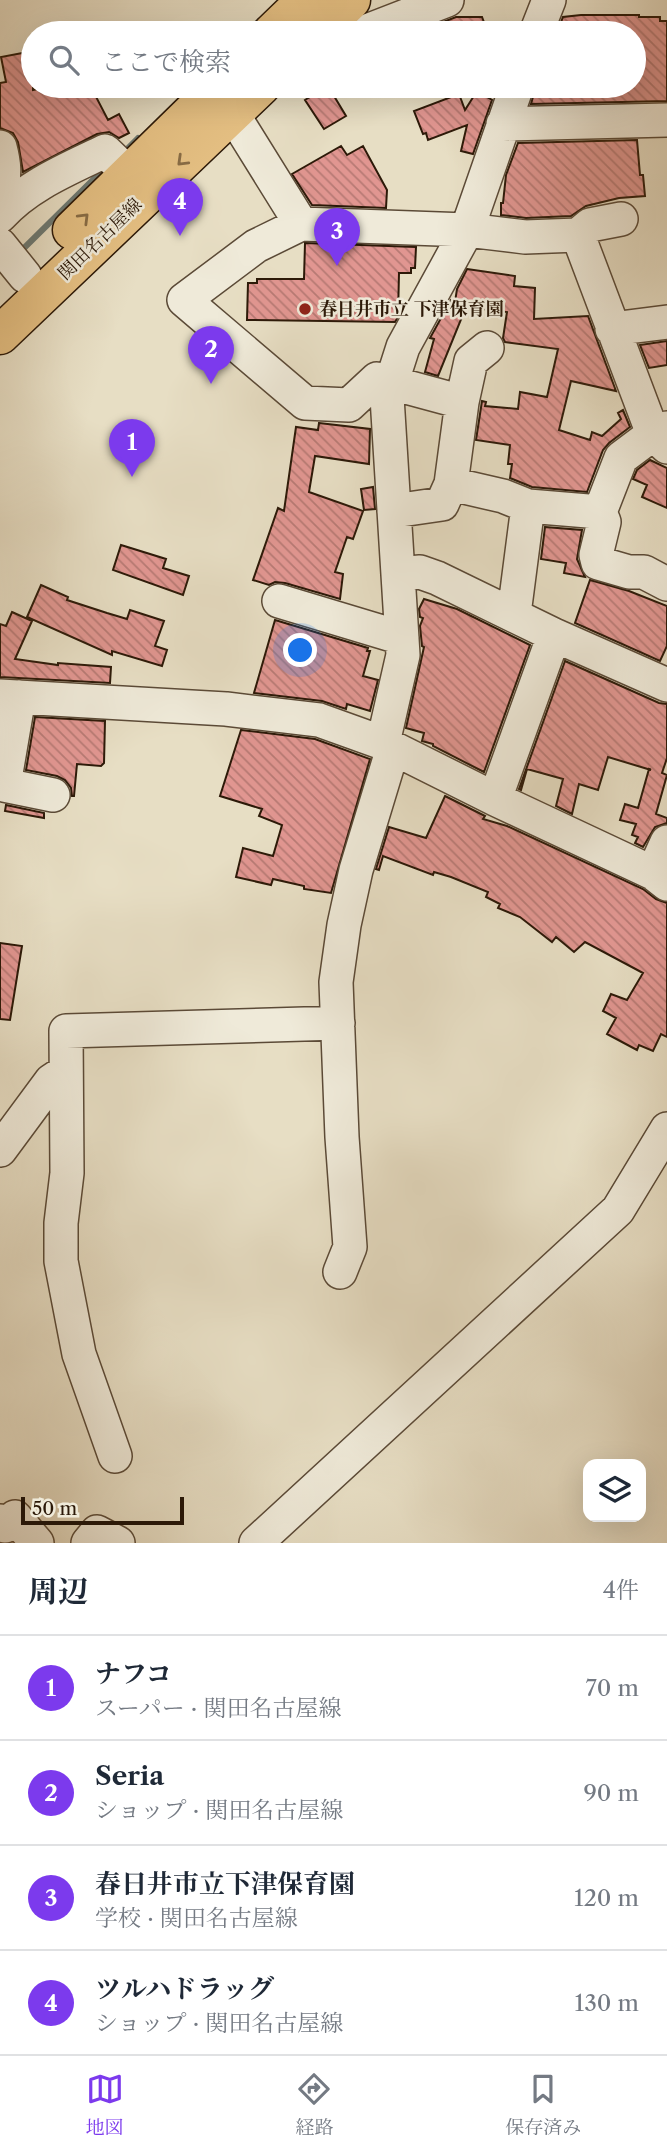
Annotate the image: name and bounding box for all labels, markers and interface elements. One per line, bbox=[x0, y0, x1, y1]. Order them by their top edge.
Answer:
search box bbox=[21, 21, 646, 98]
icon: search bbox=[45, 41, 83, 79]
text: ここで検索 bbox=[101, 46, 231, 78]
one-way arrow bbox=[178, 152, 191, 165]
pin: 4 bbox=[157, 178, 203, 236]
street label: 関田名古屋線 bbox=[54, 194, 146, 284]
pin: 3 bbox=[314, 208, 360, 266]
one-way arrow bbox=[76, 214, 89, 227]
place label: 春日井市立 下津保育園 bbox=[319, 298, 504, 320]
marker: 春日井市立 下津保育園 bbox=[297, 301, 313, 317]
pin: 2 bbox=[188, 326, 234, 384]
pin: 1 bbox=[109, 419, 155, 477]
your location bbox=[283, 633, 317, 667]
map controls bbox=[583, 1459, 646, 1522]
button: layers bbox=[583, 1459, 646, 1522]
scale bar bbox=[21, 1494, 184, 1526]
text: 50 m bbox=[32, 1497, 77, 1520]
text: 周辺 bbox=[28, 1573, 88, 1610]
text: 4件 bbox=[603, 1576, 639, 1604]
text: ナフコ bbox=[95, 1658, 172, 1690]
text: 1 bbox=[46, 1674, 56, 1702]
text: 70 m bbox=[586, 1674, 639, 1702]
text: スーパー · 関田名古屋線 bbox=[95, 1694, 341, 1722]
text: Seria bbox=[95, 1760, 164, 1792]
text: 2 bbox=[44, 1779, 58, 1807]
text: 90 m bbox=[583, 1779, 639, 1807]
text: ショップ · 関田名古屋線 bbox=[95, 1796, 343, 1824]
text: 春日井市立下津保育園 bbox=[95, 1868, 355, 1900]
text: 3 bbox=[45, 1884, 58, 1912]
text: 120 m bbox=[574, 1884, 639, 1912]
text: 学校 · 関田名古屋線 bbox=[95, 1904, 298, 1932]
text: ツルハドラッグ bbox=[95, 1973, 274, 2005]
text: 4 bbox=[44, 1989, 58, 2017]
text: 130 m bbox=[575, 1989, 639, 2017]
text: ショップ · 関田名古屋線 bbox=[95, 2009, 343, 2037]
tab: 地図 bbox=[86, 2070, 124, 2139]
tab: 経路 bbox=[295, 2070, 333, 2139]
tab: 保存済み bbox=[505, 2070, 581, 2139]

